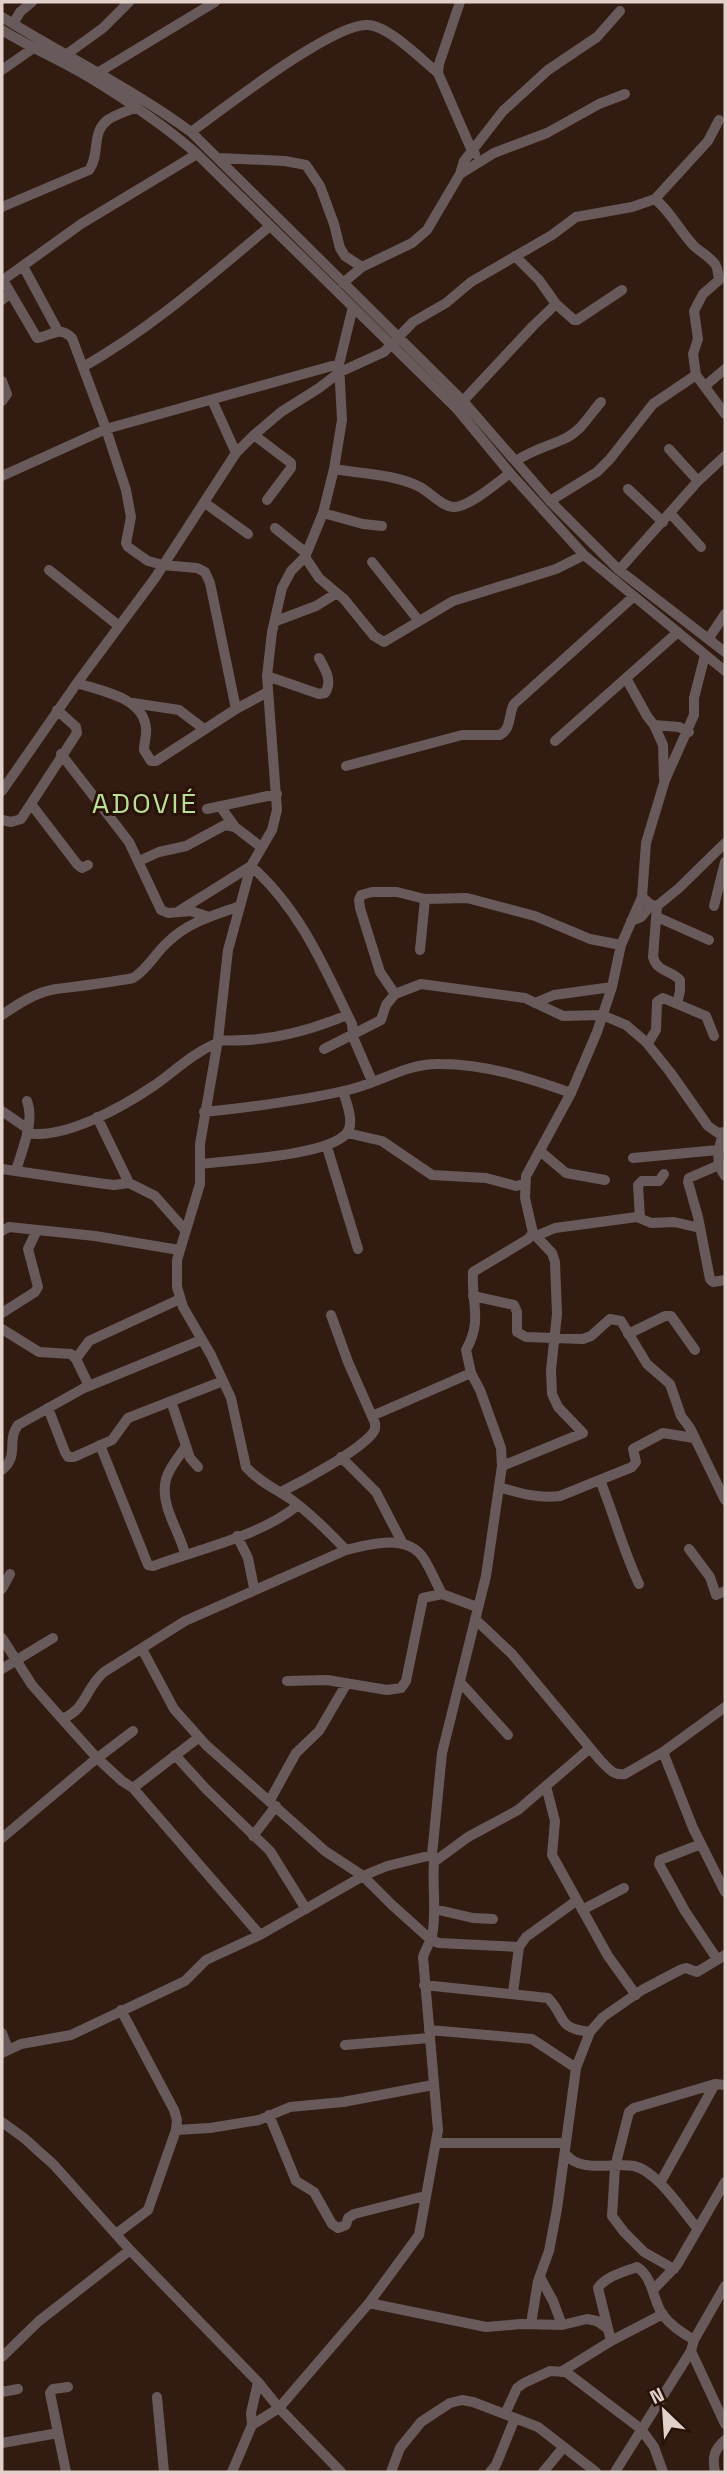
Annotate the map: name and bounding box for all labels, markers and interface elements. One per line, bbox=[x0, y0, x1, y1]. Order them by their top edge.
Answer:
district label: ADOVIÉ bbox=[92, 785, 198, 821]
north arrow bbox=[629, 2376, 699, 2446]
text: N bbox=[646, 2382, 668, 2410]

